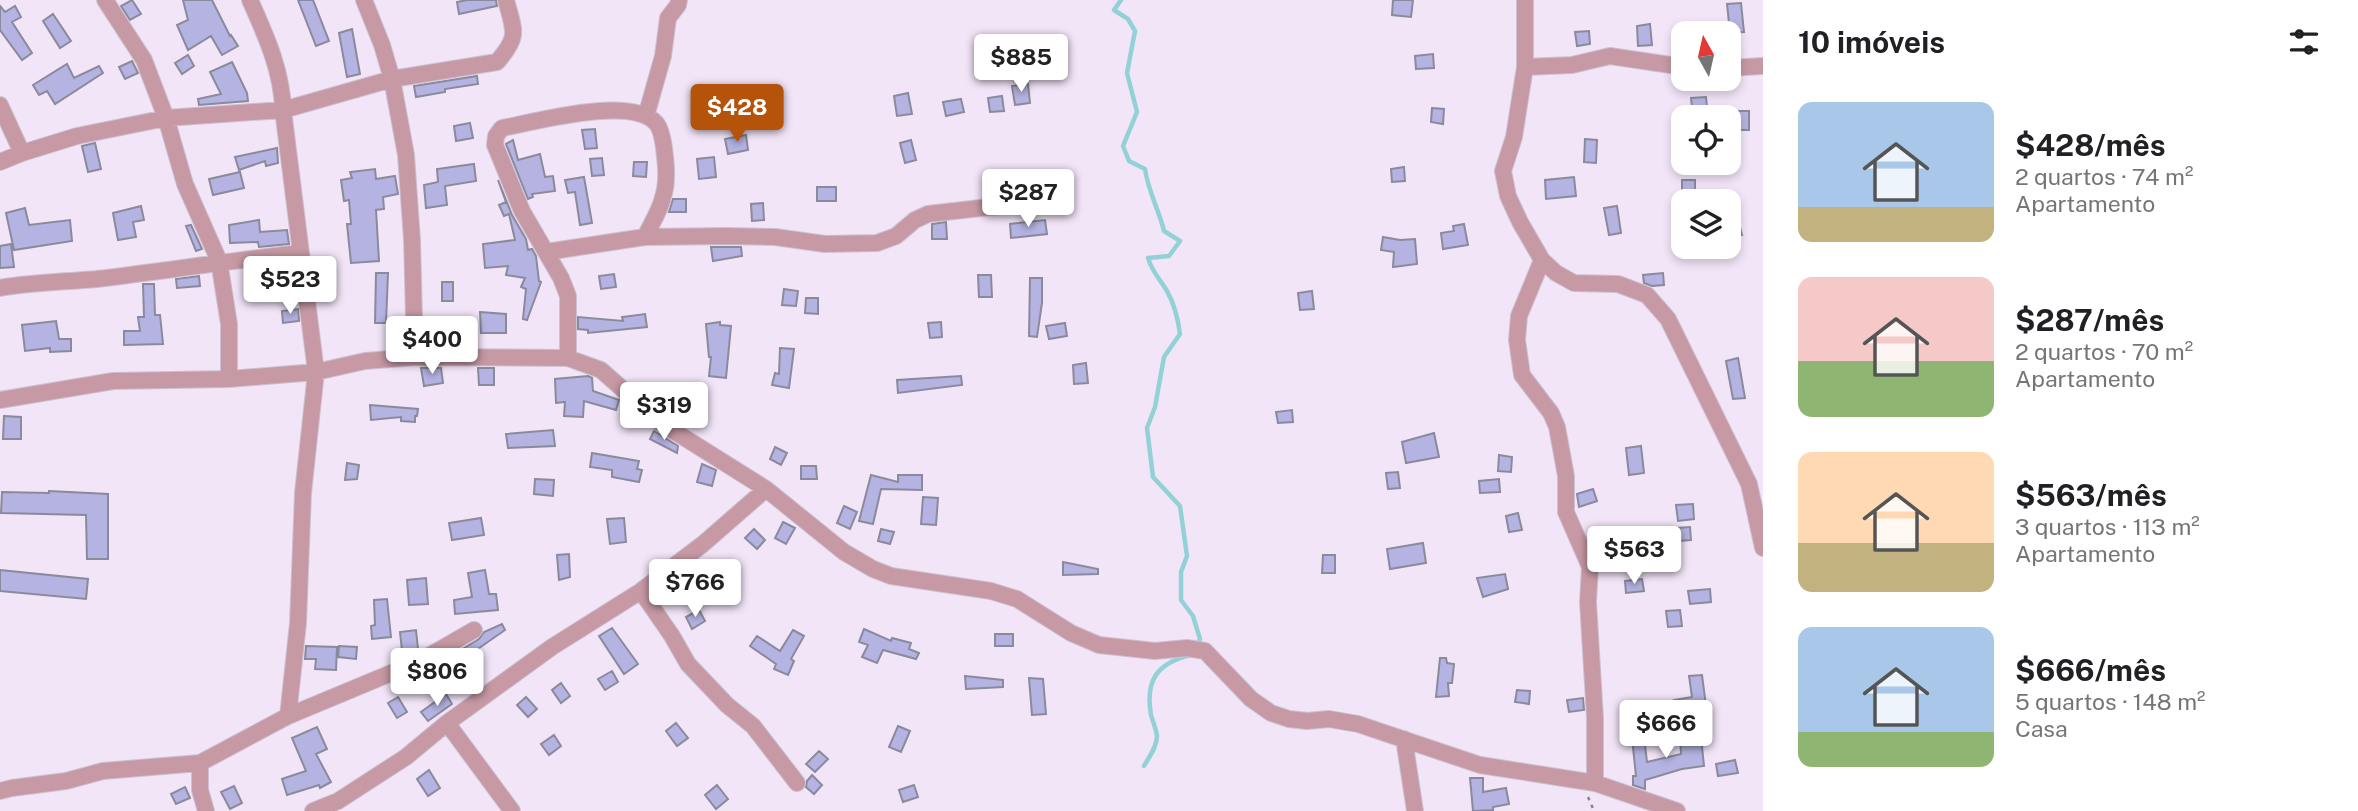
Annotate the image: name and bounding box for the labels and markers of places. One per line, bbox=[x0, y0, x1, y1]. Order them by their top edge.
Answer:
pin: $885 bbox=[980, 34, 1062, 94]
pin: $428 bbox=[696, 85, 778, 144]
pin: $287 bbox=[987, 170, 1069, 229]
pin: $523 bbox=[249, 256, 331, 316]
pin: $400 bbox=[391, 316, 473, 376]
pin: $319 bbox=[623, 382, 705, 442]
pin: $563 bbox=[1593, 526, 1675, 586]
pin: $766 bbox=[654, 560, 736, 619]
pin: $806 bbox=[396, 648, 478, 708]
pin: $666 bbox=[1625, 700, 1707, 760]

